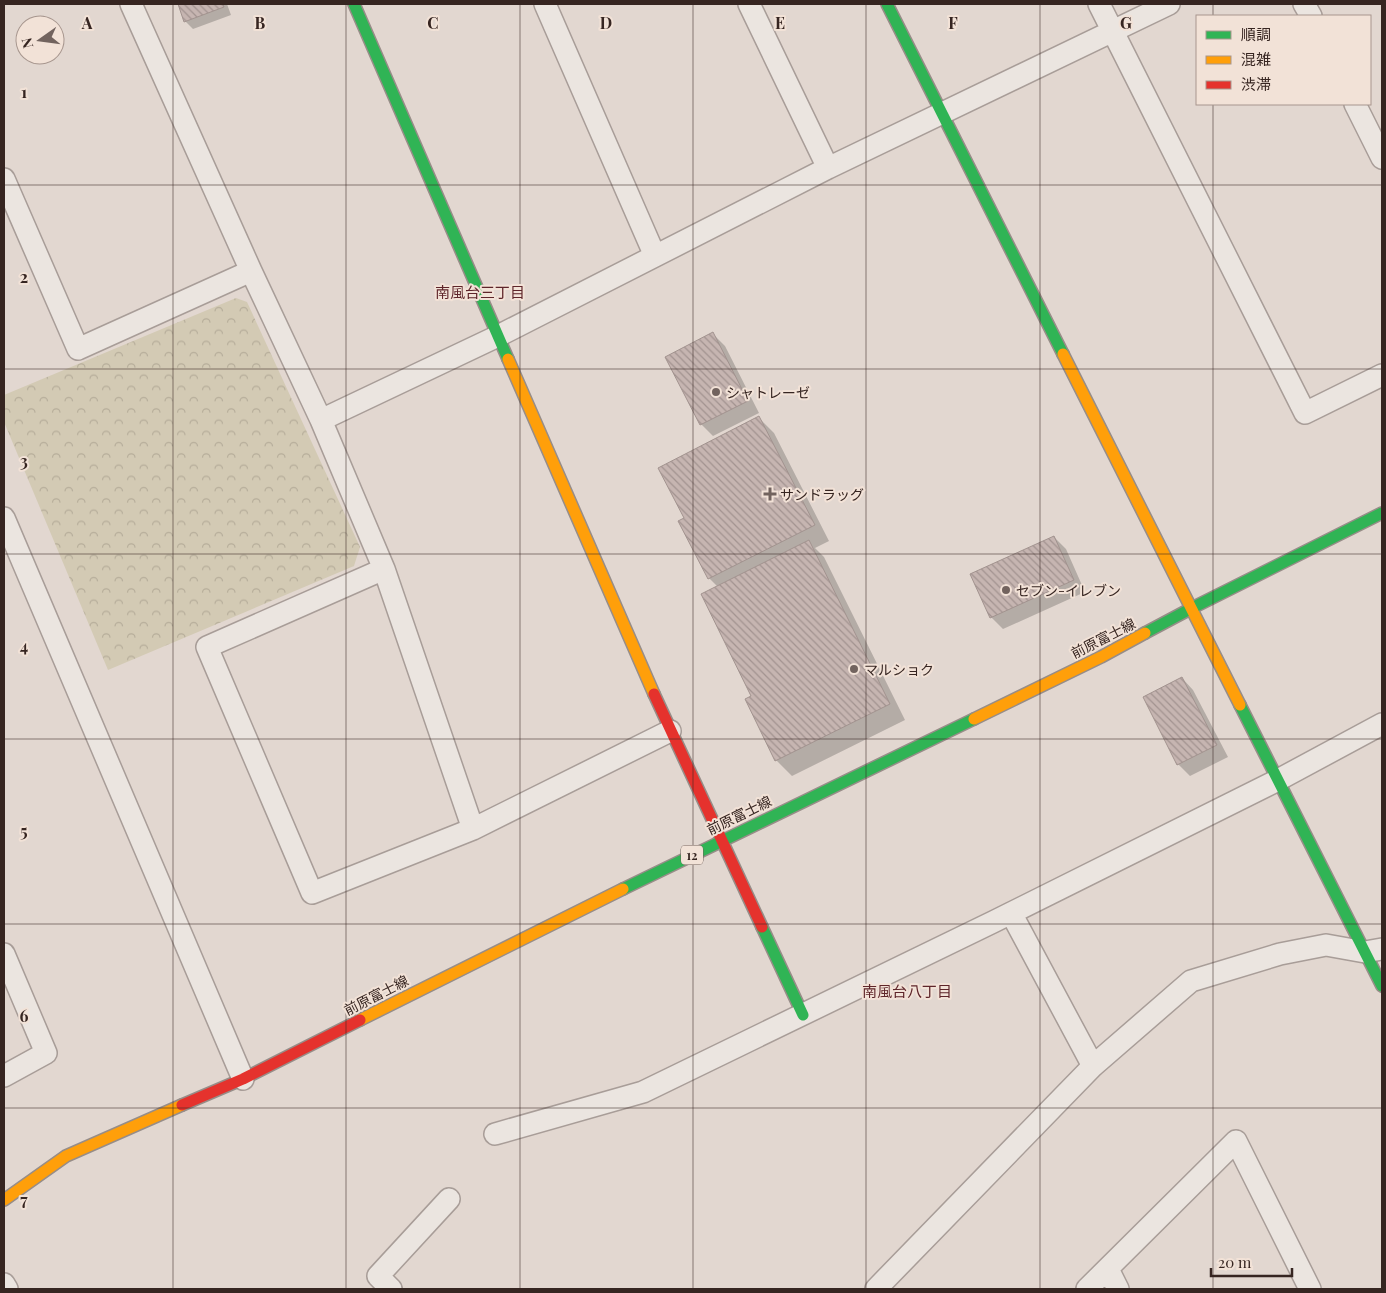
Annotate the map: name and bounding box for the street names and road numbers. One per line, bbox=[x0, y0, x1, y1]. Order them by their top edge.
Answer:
street label: 前原富士線 bbox=[1068, 614, 1138, 662]
street label: 前原富士線 bbox=[703, 791, 775, 839]
road number: 12 bbox=[681, 846, 703, 864]
street label: 前原富士線 bbox=[341, 971, 411, 1019]

